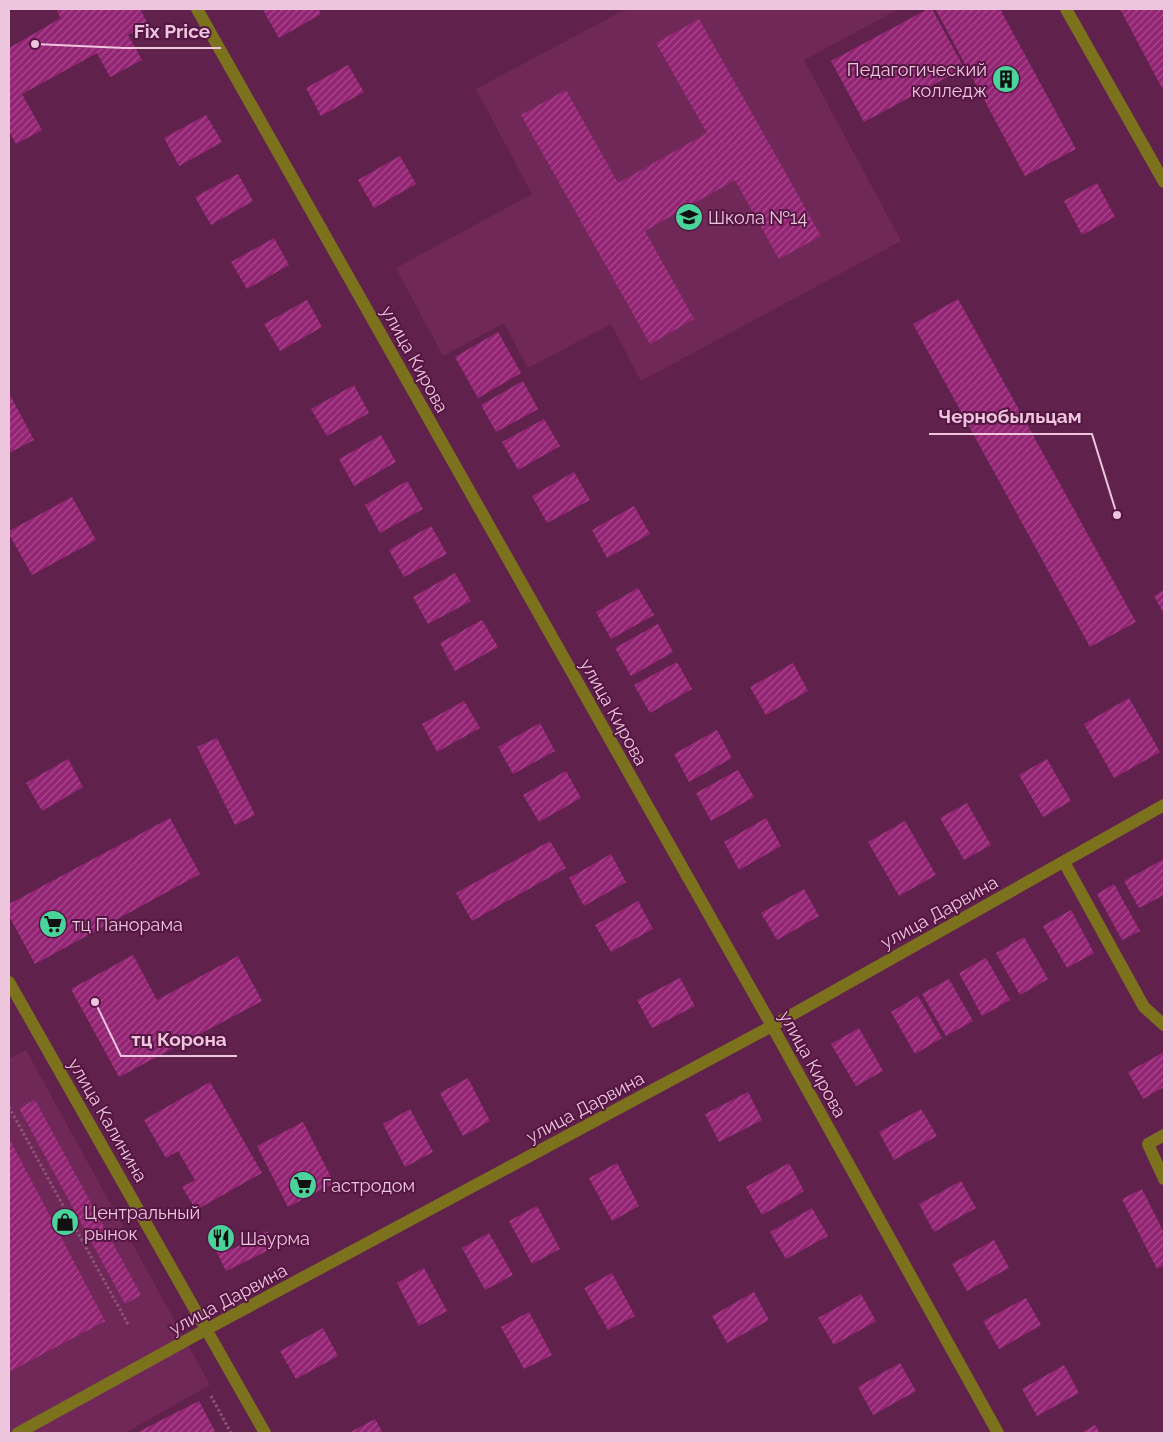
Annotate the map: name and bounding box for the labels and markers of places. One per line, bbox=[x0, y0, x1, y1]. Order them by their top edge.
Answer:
callout: Fix Price bbox=[124, 14, 221, 48]
place label: Педагогический колледж bbox=[847, 59, 987, 101]
building icon: Педагогический колледж bbox=[991, 64, 1021, 94]
school or university icon: Школа №14 bbox=[674, 202, 704, 232]
place label: Школа №14 bbox=[708, 207, 808, 228]
callout: Чернобыльцам bbox=[929, 400, 1092, 434]
supermarket icon: тц Панорама bbox=[38, 909, 68, 939]
place label: тц Панорама bbox=[72, 914, 183, 935]
callout: тц Корона bbox=[121, 1022, 237, 1056]
supermarket icon: Гастродом bbox=[288, 1170, 318, 1200]
place label: Гастродом bbox=[322, 1175, 415, 1196]
place label: Центральный рынок bbox=[84, 1202, 200, 1244]
shop icon: Центральный рынок bbox=[50, 1207, 80, 1237]
restaurant icon: Шаурма bbox=[206, 1223, 236, 1253]
place label: Шаурма bbox=[240, 1228, 310, 1249]

